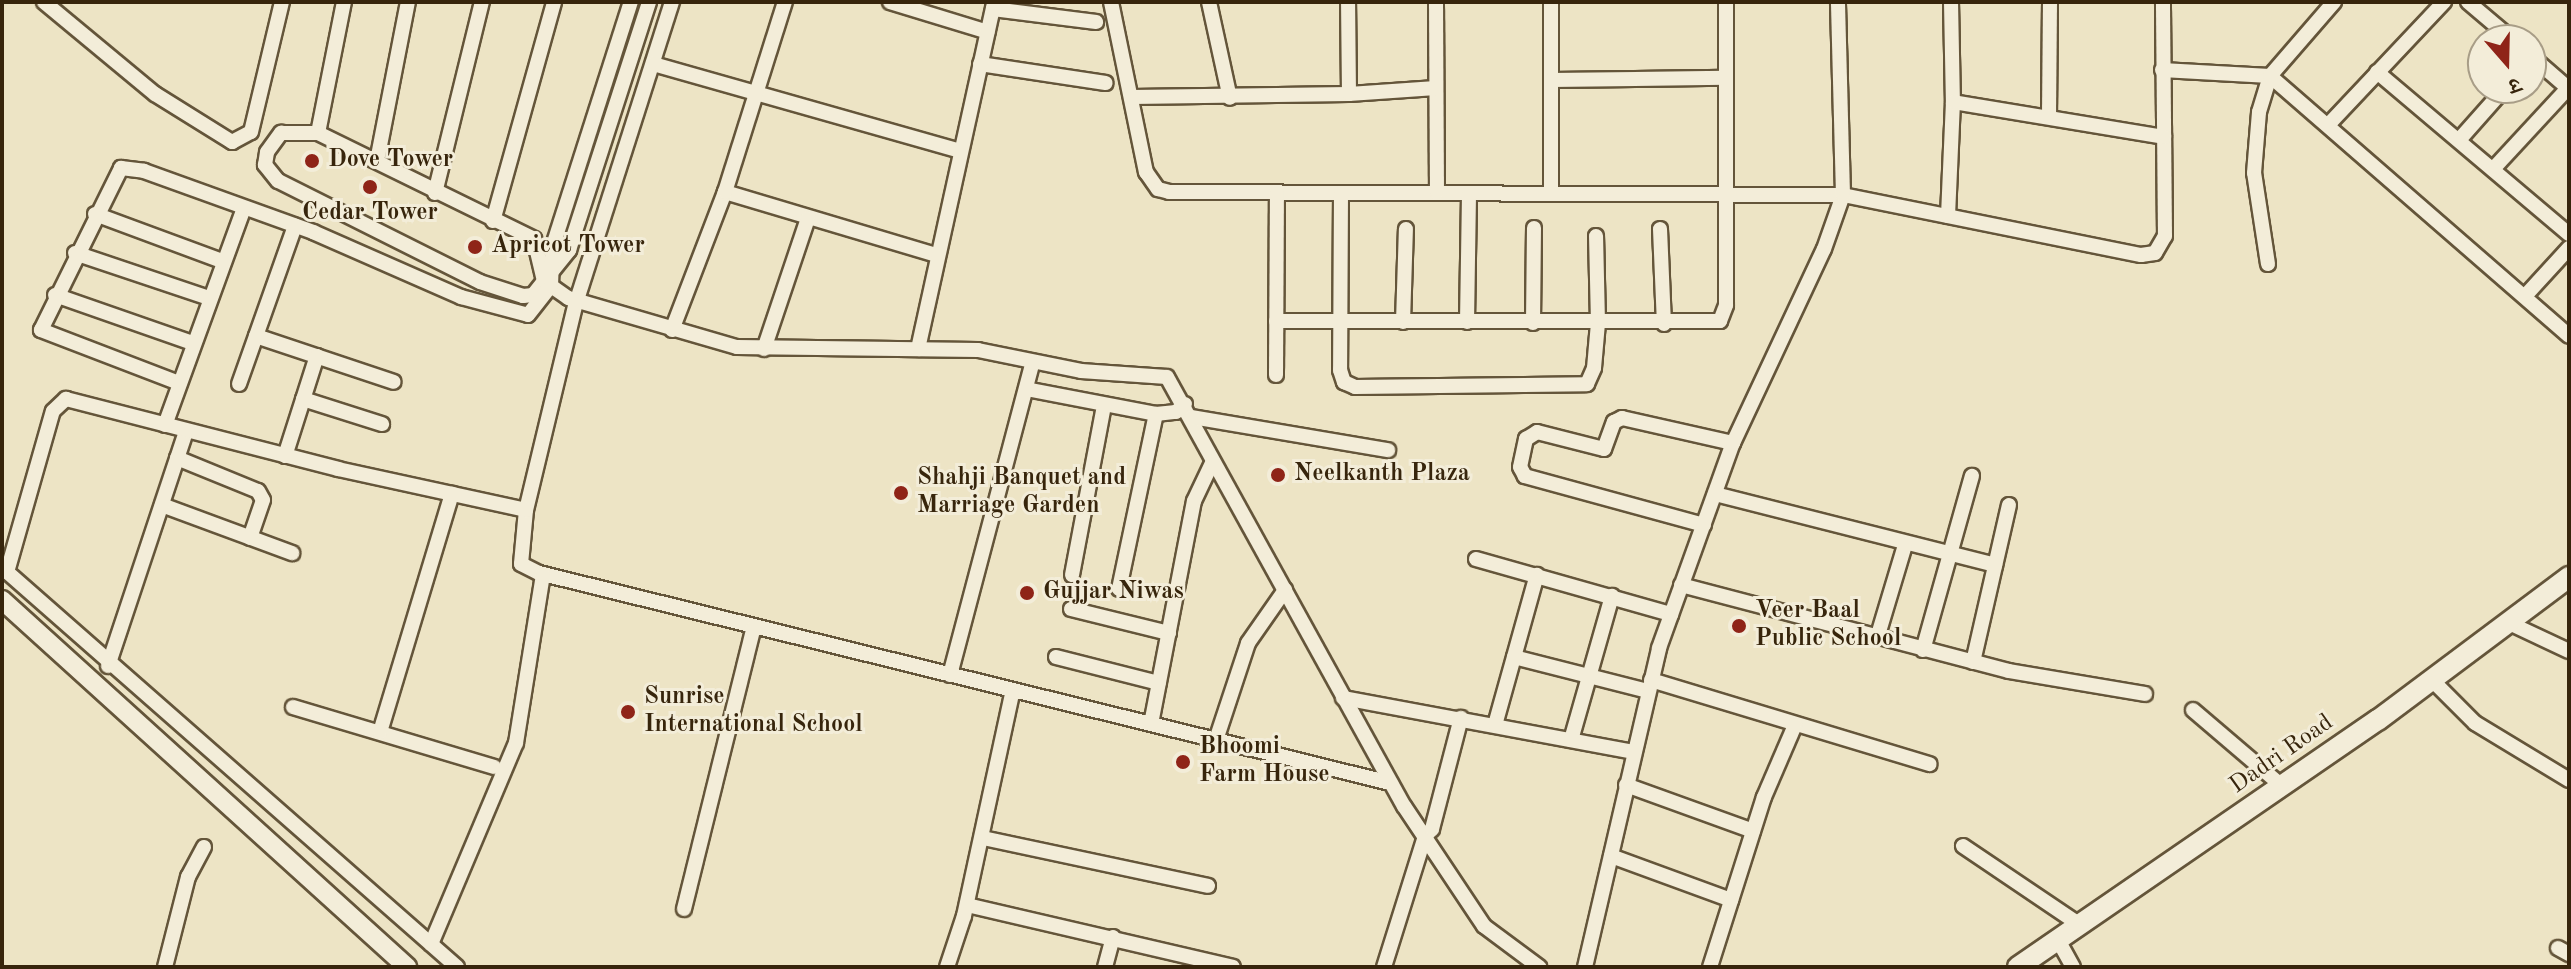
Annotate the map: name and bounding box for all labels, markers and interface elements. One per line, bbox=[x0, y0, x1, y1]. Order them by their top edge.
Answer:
north arrow bbox=[2467, 24, 2547, 104]
text: उ bbox=[2506, 72, 2524, 97]
place label: Dove Tower bbox=[328, 147, 453, 175]
marker: Dove Tower bbox=[303, 152, 321, 170]
marker: Cedar Tower bbox=[361, 178, 379, 196]
place label: Cedar Tower bbox=[302, 200, 438, 228]
place label: Apricot Tower bbox=[491, 233, 645, 261]
marker: Apricot Tower bbox=[466, 238, 484, 256]
place label: Neelkanth Plaza bbox=[1294, 461, 1470, 489]
place label: Shahji Banquet and Marriage Garden bbox=[917, 465, 1126, 521]
marker: Neelkanth Plaza bbox=[1269, 466, 1287, 484]
marker: Shahji Banquet and Marriage Garden bbox=[892, 484, 910, 502]
place label: Gujjar Niwas bbox=[1043, 579, 1184, 607]
marker: Gujjar Niwas bbox=[1018, 584, 1036, 602]
place label: Veer Baal Public School bbox=[1755, 598, 1901, 654]
marker: Veer Baal Public School bbox=[1730, 617, 1748, 635]
place label: Sunrise International School bbox=[644, 684, 863, 740]
marker: Sunrise International School bbox=[619, 703, 637, 721]
street label: Dadri Road bbox=[2225, 709, 2339, 801]
place label: Bhoomi Farm House bbox=[1199, 734, 1330, 790]
marker: Bhoomi Farm House bbox=[1174, 753, 1192, 771]

